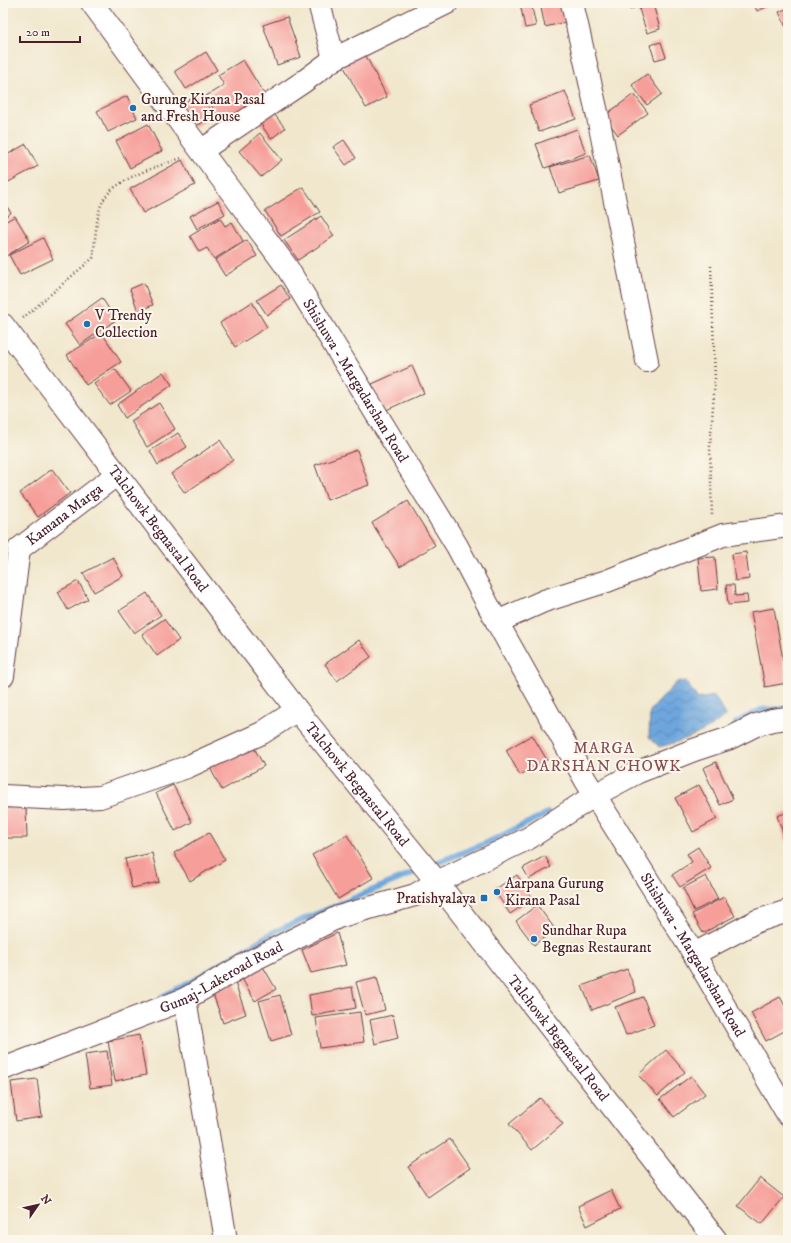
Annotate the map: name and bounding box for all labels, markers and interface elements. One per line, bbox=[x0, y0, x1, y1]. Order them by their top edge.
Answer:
scale bar bbox=[20, 18, 80, 44]
text: 20 m bbox=[26, 25, 50, 40]
place label: Gurung Kirana Pasal and Fresh House bbox=[141, 90, 265, 126]
marker: Gurung Kirana Pasal and Fresh House bbox=[128, 103, 138, 113]
street label: Shishuwa - Margadarshan Road bbox=[298, 295, 413, 467]
place label: V Trendy Collection bbox=[94, 306, 158, 342]
marker: V Trendy Collection bbox=[82, 319, 92, 329]
street label: Talchowk Begnastal Road bbox=[103, 462, 213, 596]
street label: Kamana Marga bbox=[23, 479, 107, 550]
street label: Talchowk Begnastal Road bbox=[301, 718, 413, 851]
district label: MARGA DARSHAN CHOWK bbox=[526, 738, 682, 776]
street label: Shishuwa - Margadarshan Road bbox=[636, 869, 750, 1041]
place label: Aarpana Gurung Kirana Pasal bbox=[505, 874, 604, 910]
marker: Aarpana Gurung Kirana Pasal bbox=[492, 887, 502, 897]
place label: Pratishyalaya bbox=[396, 889, 477, 908]
marker: Pratishyalaya bbox=[479, 893, 489, 903]
place label: Sundhar Rupa Begnas Restaurant bbox=[542, 921, 652, 957]
marker: Sundhar Rupa Begnas Restaurant bbox=[529, 934, 539, 944]
street label: Gumaj-Lakeroad Road bbox=[157, 937, 287, 1018]
street label: Talchowk Begnastal Road bbox=[503, 971, 614, 1106]
north arrow bbox=[18, 1185, 58, 1225]
text: N bbox=[37, 1192, 54, 1208]

